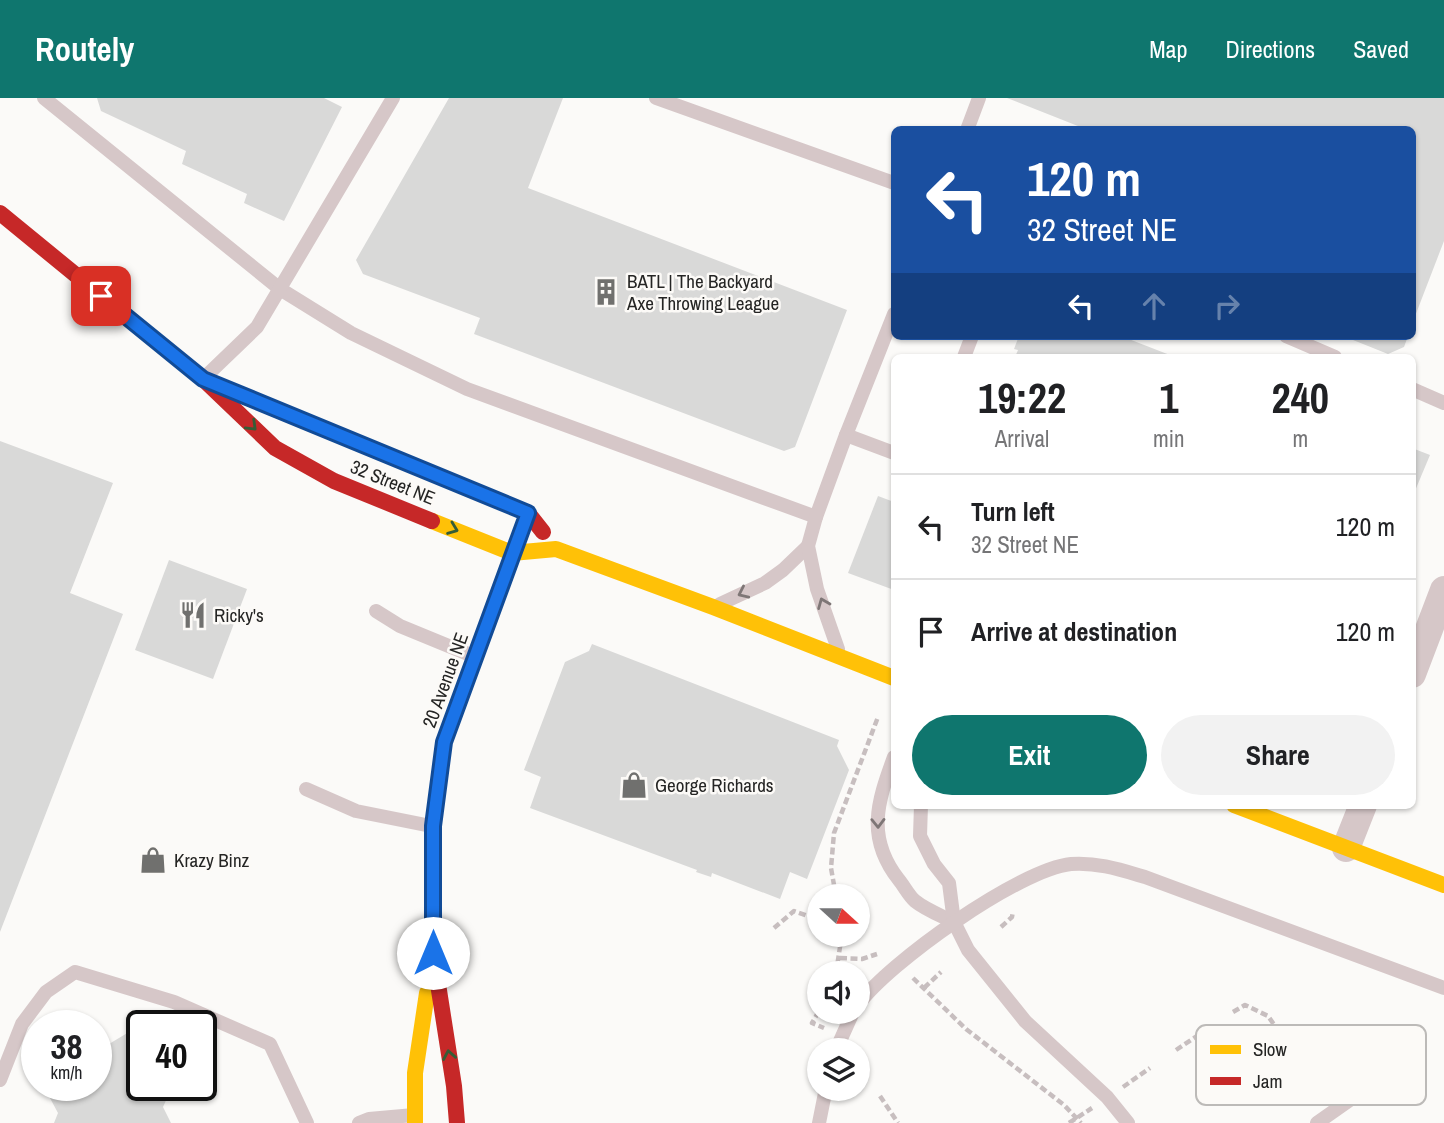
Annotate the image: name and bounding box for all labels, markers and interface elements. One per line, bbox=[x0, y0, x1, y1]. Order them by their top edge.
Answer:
text: Routely bbox=[35, 27, 134, 71]
text: Map bbox=[1149, 33, 1187, 65]
text: Directions bbox=[1225, 33, 1315, 65]
text: Saved bbox=[1353, 33, 1409, 65]
text: 120 m bbox=[1027, 145, 1141, 211]
icon: left bbox=[912, 154, 1003, 245]
text: 32 Street NE bbox=[1027, 208, 1177, 251]
pin bbox=[71, 266, 131, 326]
place label: BATL | The Backyard Axe Throwing League bbox=[626, 268, 779, 316]
icon: arrive bbox=[82, 277, 120, 315]
building icon: BATL | The Backyard Axe Throwing League bbox=[591, 277, 621, 307]
icon: left bbox=[1062, 287, 1100, 325]
icon: ahead bbox=[1135, 287, 1173, 325]
icon: right bbox=[1208, 287, 1246, 325]
text: 19:22 bbox=[978, 370, 1066, 426]
text: 1 bbox=[1159, 370, 1178, 426]
text: 240 bbox=[1272, 370, 1329, 426]
one-way arrow bbox=[244, 417, 257, 430]
text: Arrival bbox=[995, 423, 1049, 454]
text: min bbox=[1153, 423, 1185, 454]
text: m bbox=[1292, 423, 1308, 454]
street label: 32 Street NE bbox=[347, 453, 439, 511]
text: Turn left bbox=[971, 494, 1055, 529]
icon: left bbox=[912, 508, 950, 546]
text: 120 m bbox=[1336, 509, 1395, 544]
one-way arrow bbox=[446, 520, 458, 534]
text: 32 Street NE bbox=[971, 529, 1079, 560]
one-way arrow bbox=[738, 585, 750, 599]
one-way arrow bbox=[818, 597, 832, 609]
restaurant icon: Ricky's bbox=[178, 600, 208, 630]
place label: Ricky's bbox=[214, 602, 264, 628]
icon: arrive bbox=[912, 613, 950, 651]
text: Arrive at destination bbox=[971, 614, 1177, 649]
text: 120 m bbox=[1336, 614, 1395, 649]
street label: 20 Avenue NE bbox=[416, 629, 474, 731]
button: Exit bbox=[912, 715, 1147, 795]
button: Share bbox=[1161, 715, 1395, 795]
shop icon: George Richards bbox=[619, 770, 649, 800]
place label: George Richards bbox=[655, 772, 774, 798]
one-way arrow bbox=[871, 817, 886, 828]
shop icon: Krazy Binz bbox=[138, 845, 168, 875]
place label: Krazy Binz bbox=[174, 847, 250, 873]
north arrow bbox=[807, 884, 870, 947]
map controls bbox=[807, 884, 870, 1101]
position arrow bbox=[396, 916, 470, 990]
button: sound bbox=[807, 961, 870, 1024]
speed limit sign: 40 bbox=[126, 1010, 217, 1101]
text: 38 bbox=[51, 1023, 82, 1070]
legend bbox=[1196, 1025, 1426, 1105]
text: Slow bbox=[1253, 1036, 1288, 1062]
button: layers bbox=[807, 1038, 870, 1101]
one-way arrow bbox=[442, 1049, 457, 1061]
text: km/h bbox=[51, 1060, 83, 1085]
text: Jam bbox=[1253, 1068, 1282, 1094]

